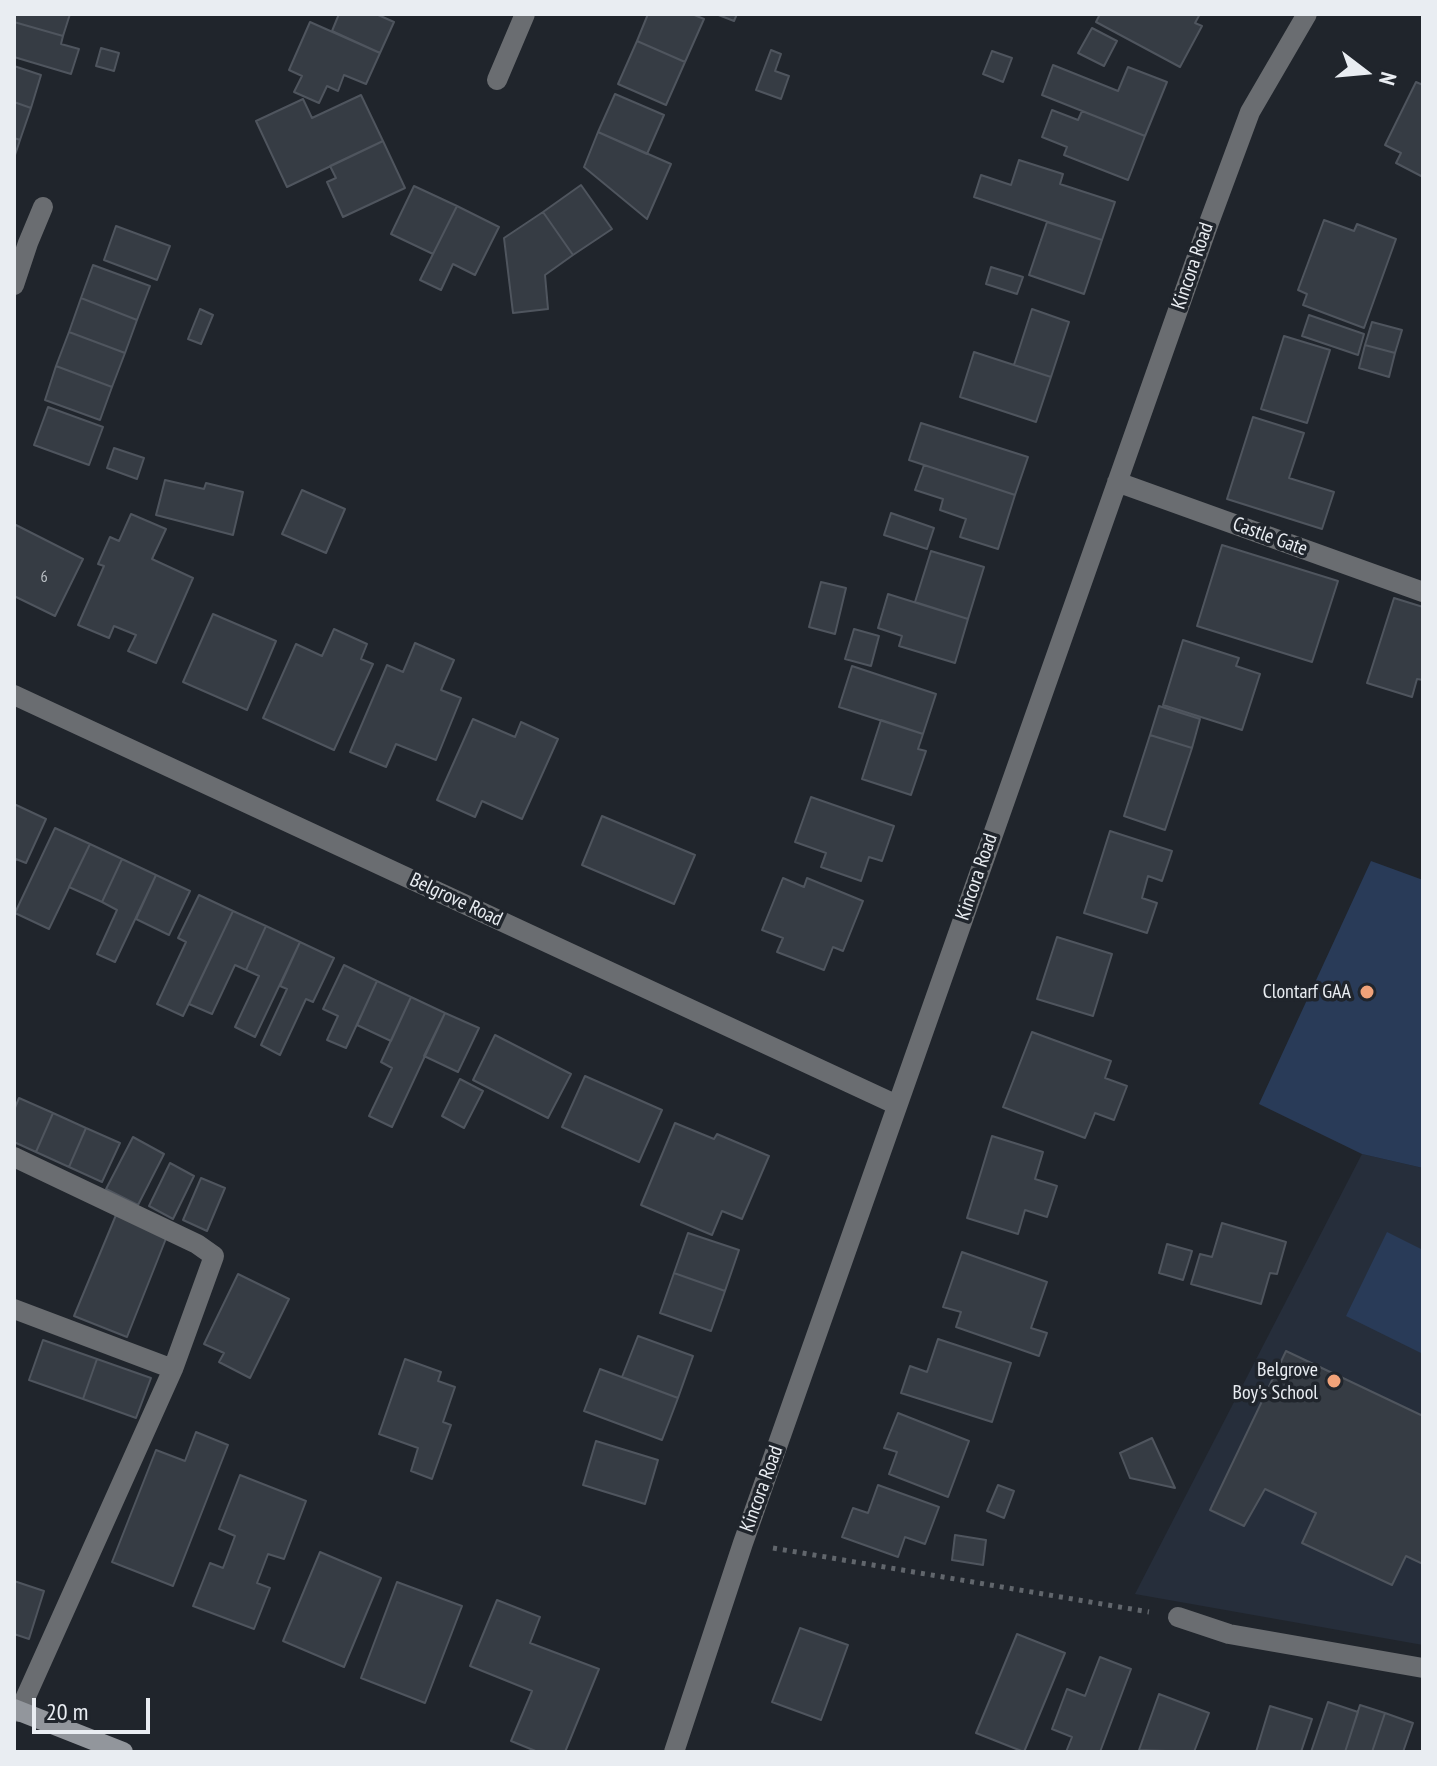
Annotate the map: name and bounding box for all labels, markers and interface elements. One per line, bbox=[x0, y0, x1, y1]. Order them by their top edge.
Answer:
north arrow bbox=[1325, 32, 1405, 112]
text: N bbox=[1373, 69, 1403, 88]
street label: Kincora Road bbox=[1167, 219, 1219, 313]
street label: Castle Gate bbox=[1229, 512, 1311, 562]
house number: 6 bbox=[40, 567, 48, 587]
street label: Kincora Road bbox=[951, 830, 1003, 924]
street label: Belgrove Road bbox=[406, 868, 506, 932]
place label: Clontarf GAA bbox=[1263, 980, 1351, 1004]
marker: Clontarf GAA bbox=[1358, 983, 1376, 1001]
place label: Belgrove Boy's School bbox=[1233, 1358, 1318, 1405]
marker: Belgrove Boy's School bbox=[1325, 1372, 1343, 1390]
street label: Kincora Road bbox=[735, 1442, 789, 1536]
scale bar bbox=[36, 1682, 154, 1732]
text: 20 m bbox=[46, 1696, 88, 1727]

